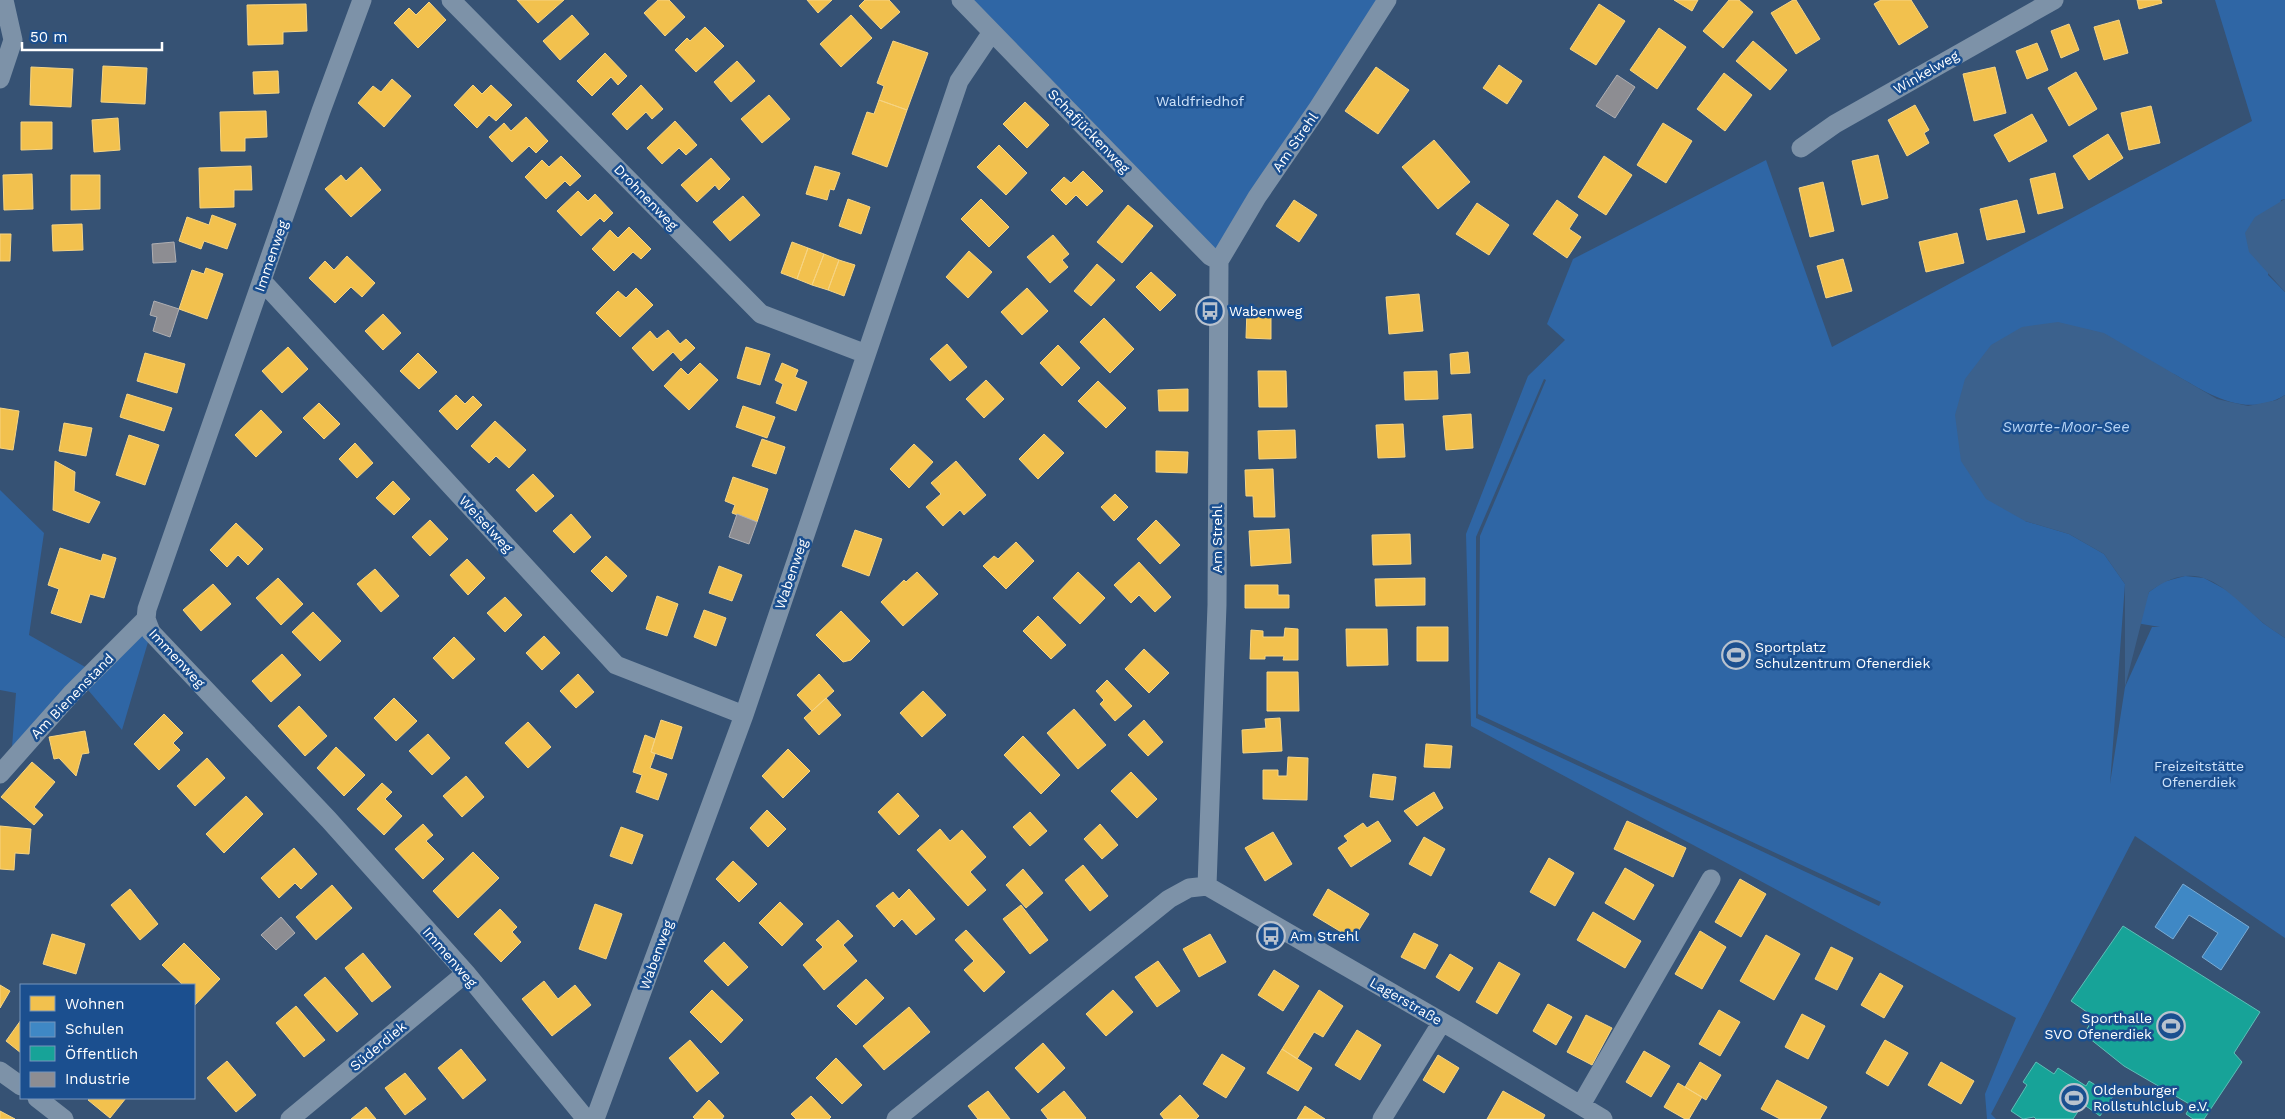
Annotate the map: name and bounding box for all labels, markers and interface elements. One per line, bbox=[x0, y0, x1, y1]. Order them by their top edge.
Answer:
scale bar bbox=[22, 20, 162, 52]
text: 50 m bbox=[30, 28, 67, 46]
street label: Winkelweg bbox=[1891, 47, 1962, 97]
street label: Schafjückenweg bbox=[1045, 86, 1133, 177]
park label: Waldfriedhof bbox=[1156, 93, 1245, 109]
street label: Am Strehl bbox=[1269, 109, 1322, 175]
street label: Drohnenweg bbox=[611, 161, 682, 233]
street label: Immenweg bbox=[251, 218, 291, 294]
bus stop icon: Wabenweg bbox=[1195, 296, 1225, 326]
place label: Wabenweg bbox=[1229, 303, 1303, 319]
water label: Swarte-Moor-See bbox=[2002, 418, 2130, 436]
street label: Weiselweg bbox=[456, 492, 517, 556]
street label: Am Strehl bbox=[1209, 504, 1225, 573]
street label: Wabenweg bbox=[772, 536, 811, 611]
street label: Immenweg bbox=[146, 625, 209, 691]
place label: Sportplatz Schulzentrum Ofenerdiek bbox=[1755, 639, 1930, 671]
sports icon: Sportplatz Schulzentrum Ofenerdiek bbox=[1721, 640, 1751, 670]
street label: Am Bienenstand bbox=[27, 650, 117, 742]
park label: Freizeitstätte Ofenerdiek bbox=[2154, 758, 2244, 790]
street label: Wabenweg bbox=[636, 917, 676, 992]
bus stop icon: Am Strehl bbox=[1256, 921, 1286, 951]
street label: Immenweg bbox=[420, 924, 481, 991]
place label: Am Strehl bbox=[1290, 928, 1359, 944]
street label: Lagerstraße bbox=[1367, 974, 1445, 1028]
legend bbox=[20, 984, 195, 1099]
text: Wohnen bbox=[65, 995, 124, 1013]
place label: Sporthalle SVO Ofenerdiek bbox=[2044, 1010, 2152, 1042]
sports icon: Sporthalle SVO Ofenerdiek bbox=[2156, 1011, 2186, 1041]
street label: Süderdiek bbox=[347, 1018, 409, 1074]
text: Schulen bbox=[65, 1020, 124, 1038]
text: Öffentlich bbox=[65, 1045, 138, 1063]
text: Industrie bbox=[65, 1070, 130, 1088]
place label: Oldenburger Rollstuhlclub e.V. bbox=[2093, 1082, 2210, 1114]
sports icon: Oldenburger Rollstuhlclub e.V. bbox=[2059, 1083, 2089, 1113]

